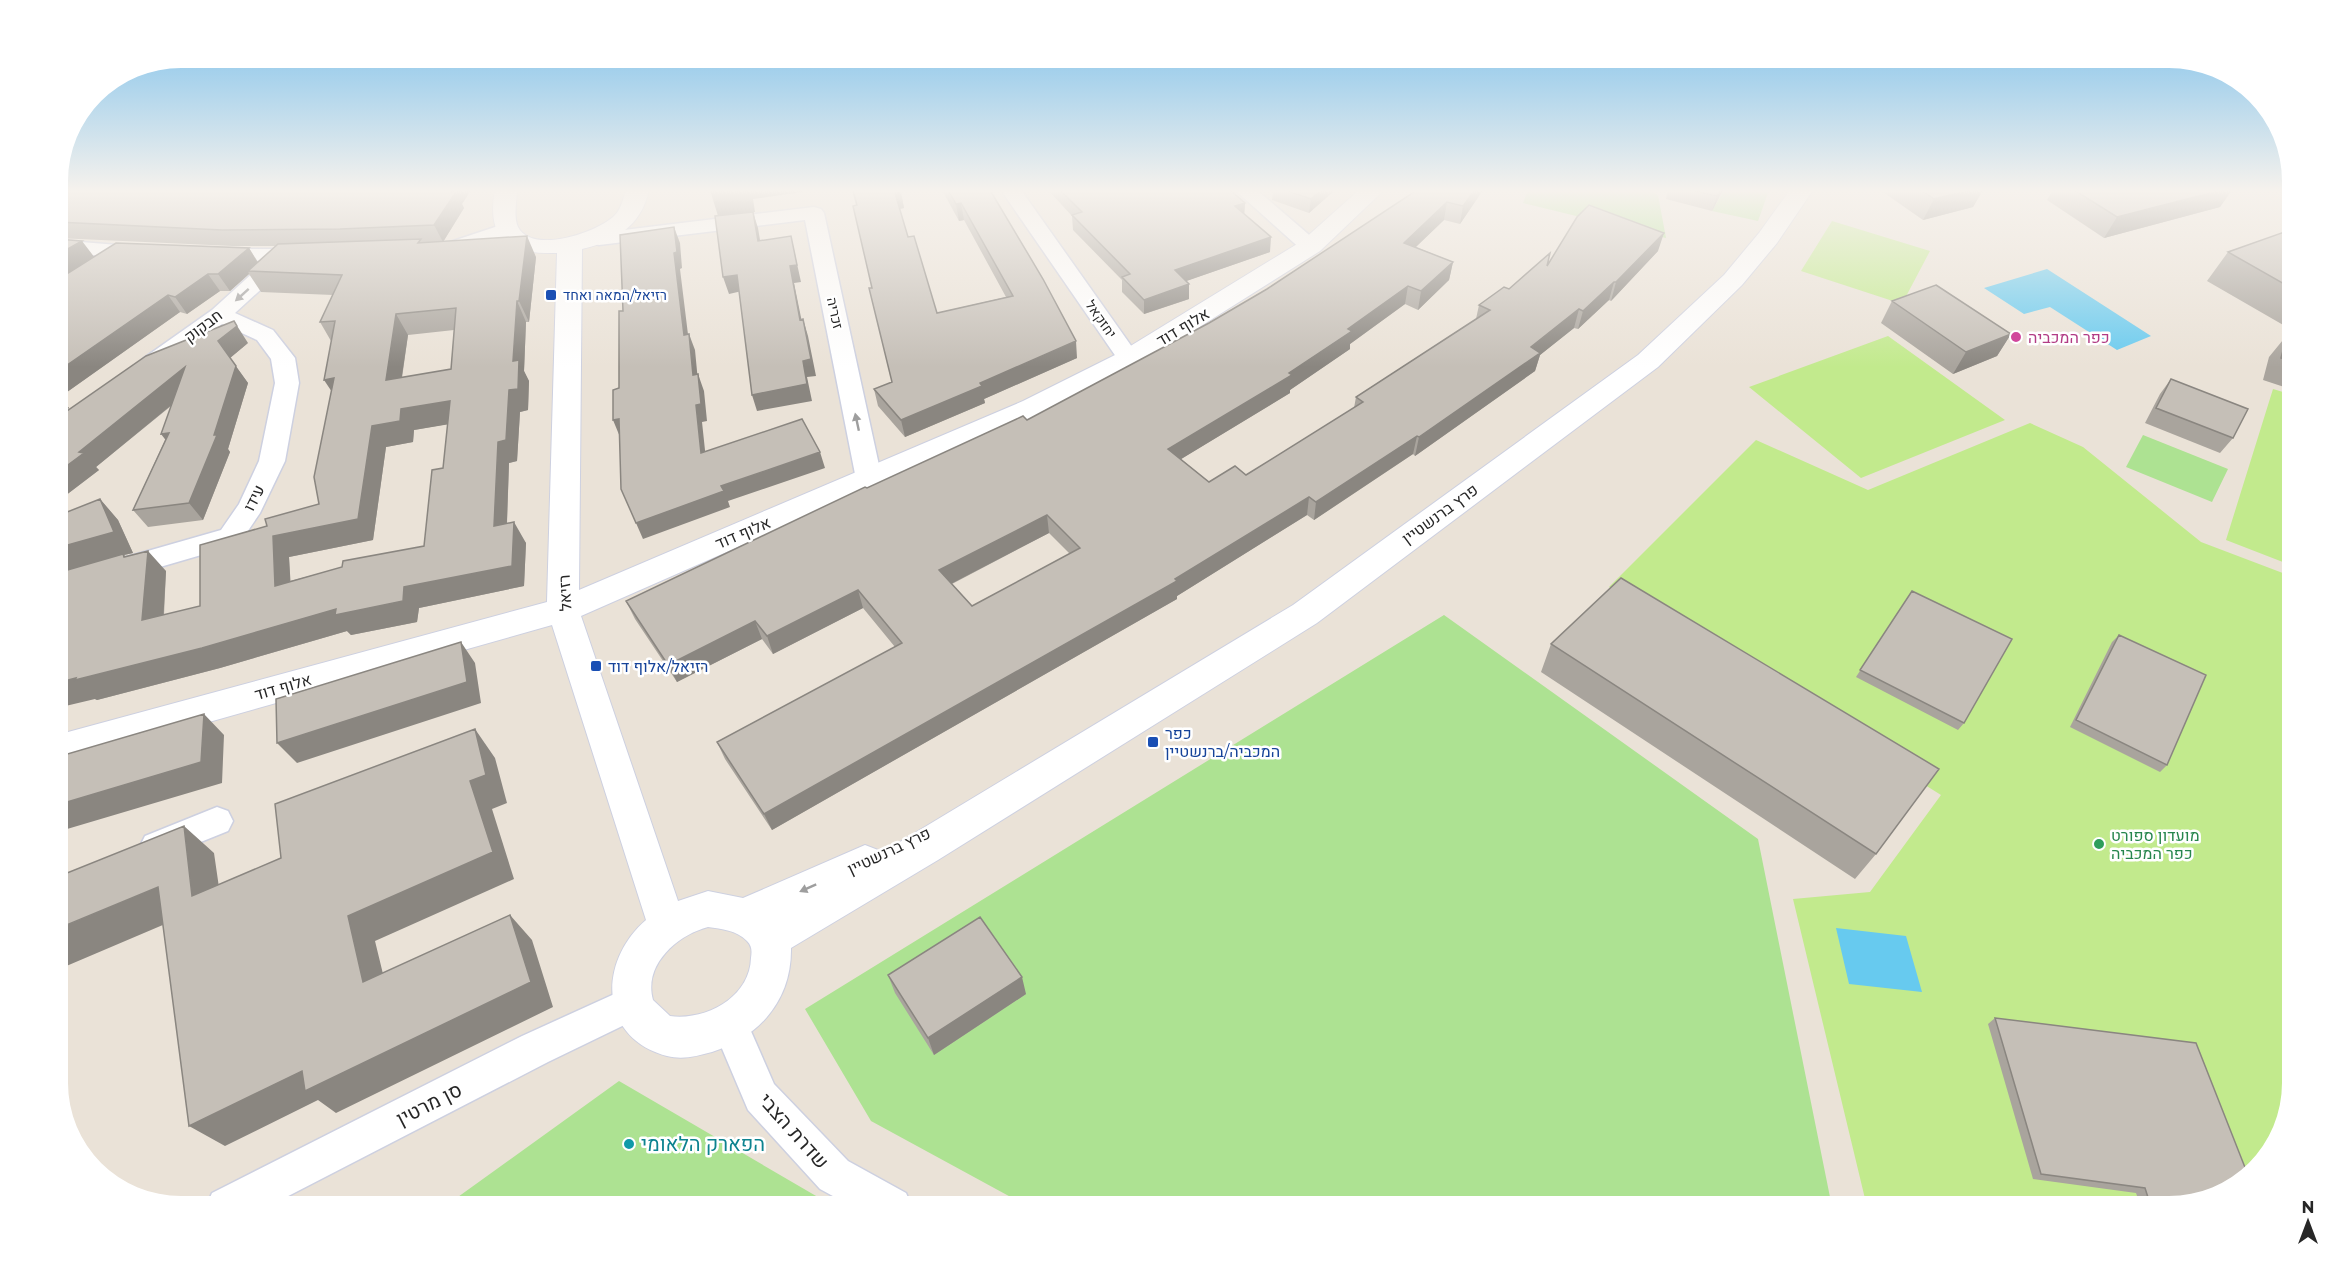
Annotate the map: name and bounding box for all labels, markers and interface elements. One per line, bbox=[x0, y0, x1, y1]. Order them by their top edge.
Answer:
place label: רזיאל/המאה ואחד bbox=[563, 286, 667, 304]
one-way arrow bbox=[235, 288, 250, 301]
marker: רזיאל/המאה ואחד bbox=[544, 288, 558, 302]
street label: זכריה bbox=[823, 296, 847, 330]
street label: יחזקאל bbox=[1081, 296, 1121, 342]
street label: אלוף דוד bbox=[1153, 304, 1213, 350]
street label: חבקוק bbox=[180, 306, 226, 346]
place label: כפר המכביה bbox=[2028, 328, 2110, 347]
marker: כפר המכביה bbox=[2009, 330, 2023, 344]
one-way arrow bbox=[852, 412, 861, 431]
street label: פרץ ברנשטיין bbox=[1398, 480, 1482, 548]
street label: עידו bbox=[239, 482, 269, 514]
street label: אלוף דוד bbox=[712, 513, 774, 553]
street label: רזיאל bbox=[555, 574, 575, 612]
place label: רזיאל/אלוף דוד bbox=[608, 657, 708, 676]
marker: רזיאל/אלוף דוד bbox=[589, 659, 603, 673]
street label: אלוף דוד bbox=[252, 670, 314, 704]
place label: כפר המכביה/ברנשטיין bbox=[1165, 724, 1280, 761]
marker: כפר המכביה/ברנשטיין bbox=[1146, 735, 1160, 749]
street label: פרץ ברנשטיין bbox=[844, 823, 934, 879]
place label: מועדון ספורט כפר המכביה bbox=[2111, 826, 2200, 863]
marker: מועדון ספורט כפר המכביה bbox=[2092, 837, 2106, 851]
one-way arrow bbox=[798, 883, 816, 893]
street label: סן מרטין bbox=[392, 1077, 466, 1131]
street label: שדרת הצבי bbox=[754, 1088, 834, 1174]
place label: הפארק הלאומי bbox=[641, 1132, 765, 1156]
marker: הפארק הלאומי bbox=[622, 1137, 636, 1151]
north arrow bbox=[2278, 1192, 2338, 1252]
text: N bbox=[2302, 1198, 2314, 1217]

